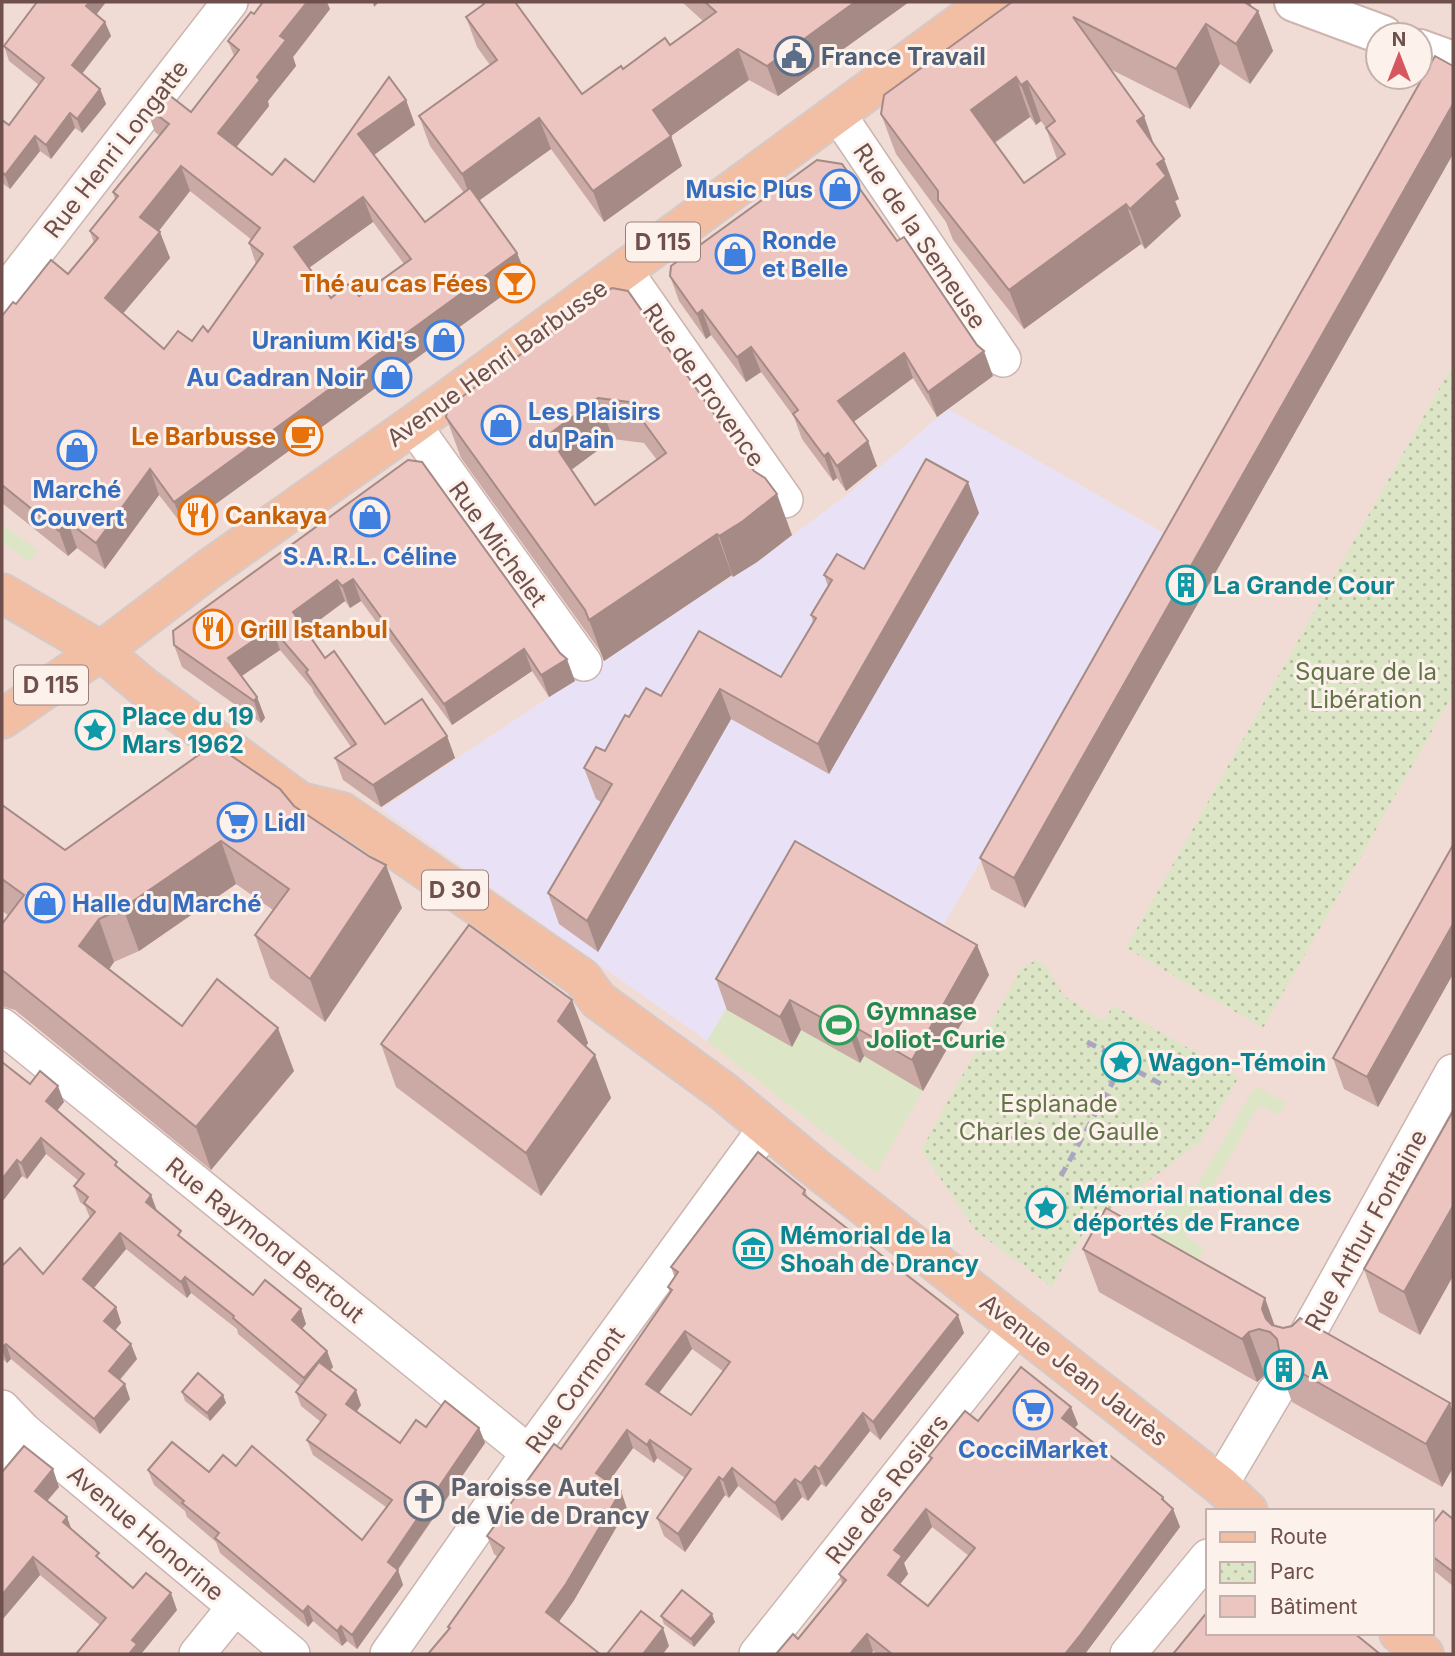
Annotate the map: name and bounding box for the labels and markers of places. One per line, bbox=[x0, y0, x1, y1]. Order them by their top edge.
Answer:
public building icon: France Travail bbox=[773, 35, 815, 77]
place label: France Travail bbox=[821, 42, 986, 71]
shop icon: Music Plus bbox=[819, 168, 861, 210]
place label: Music Plus bbox=[686, 175, 813, 204]
place label: Ronde et Belle bbox=[762, 226, 848, 283]
shop icon: Ronde et Belle bbox=[714, 233, 756, 275]
bar icon: Thé au cas Fées bbox=[494, 262, 536, 304]
place label: Thé au cas Fées bbox=[300, 269, 488, 298]
shop icon: Uranium Kid's bbox=[423, 319, 465, 361]
place label: Uranium Kid's bbox=[252, 326, 417, 355]
shop icon: Au Cadran Noir bbox=[371, 356, 413, 398]
place label: Au Cadran Noir bbox=[186, 363, 365, 392]
place label: Les Plaisirs du Pain bbox=[528, 397, 661, 454]
shop icon: Les Plaisirs du Pain bbox=[480, 404, 522, 446]
cafe icon: Le Barbusse bbox=[282, 415, 324, 457]
place label: Le Barbusse bbox=[131, 422, 276, 451]
shop icon: Marché Couvert bbox=[56, 429, 98, 471]
place label: Marché Couvert bbox=[30, 475, 125, 532]
restaurant icon: Cankaya bbox=[177, 494, 219, 536]
shop icon: S.A.R.L. Céline bbox=[349, 496, 391, 538]
place label: Cankaya bbox=[225, 501, 327, 530]
place label: S.A.R.L. Céline bbox=[283, 542, 457, 571]
building icon: La Grande Cour bbox=[1165, 564, 1207, 606]
place label: La Grande Cour bbox=[1213, 571, 1395, 600]
restaurant icon: Grill Istanbul bbox=[192, 608, 234, 650]
place label: Grill Istanbul bbox=[240, 615, 388, 644]
place label: Place du 19 Mars 1962 bbox=[122, 702, 254, 759]
place icon: Place du 19 Mars 1962 bbox=[74, 709, 116, 751]
supermarket icon: Lidl bbox=[216, 801, 258, 843]
place label: Lidl bbox=[264, 808, 306, 837]
shop icon: Halle du Marché bbox=[24, 882, 66, 924]
place label: Halle du Marché bbox=[72, 889, 261, 918]
place label: Gymnase Joliot-Curie bbox=[866, 997, 1006, 1054]
sports icon: Gymnase Joliot-Curie bbox=[818, 1004, 860, 1046]
place icon: Wagon-Témoin bbox=[1100, 1041, 1142, 1083]
place label: Wagon-Témoin bbox=[1148, 1048, 1326, 1077]
place label: Mémorial national des déportés de France bbox=[1073, 1180, 1332, 1237]
place icon: Mémorial national des déportés de France bbox=[1025, 1187, 1067, 1229]
place label: Mémorial de la Shoah de Drancy bbox=[780, 1221, 980, 1278]
museum icon: Mémorial de la Shoah de Drancy bbox=[732, 1228, 774, 1270]
building icon: A bbox=[1263, 1349, 1305, 1391]
place label: A bbox=[1311, 1356, 1329, 1385]
supermarket icon: CocciMarket bbox=[1012, 1389, 1054, 1431]
place label: CocciMarket bbox=[958, 1435, 1108, 1464]
place label: Paroisse Autel de Vie de Drancy bbox=[451, 1473, 650, 1530]
church icon: Paroisse Autel de Vie de Drancy bbox=[403, 1480, 445, 1522]

